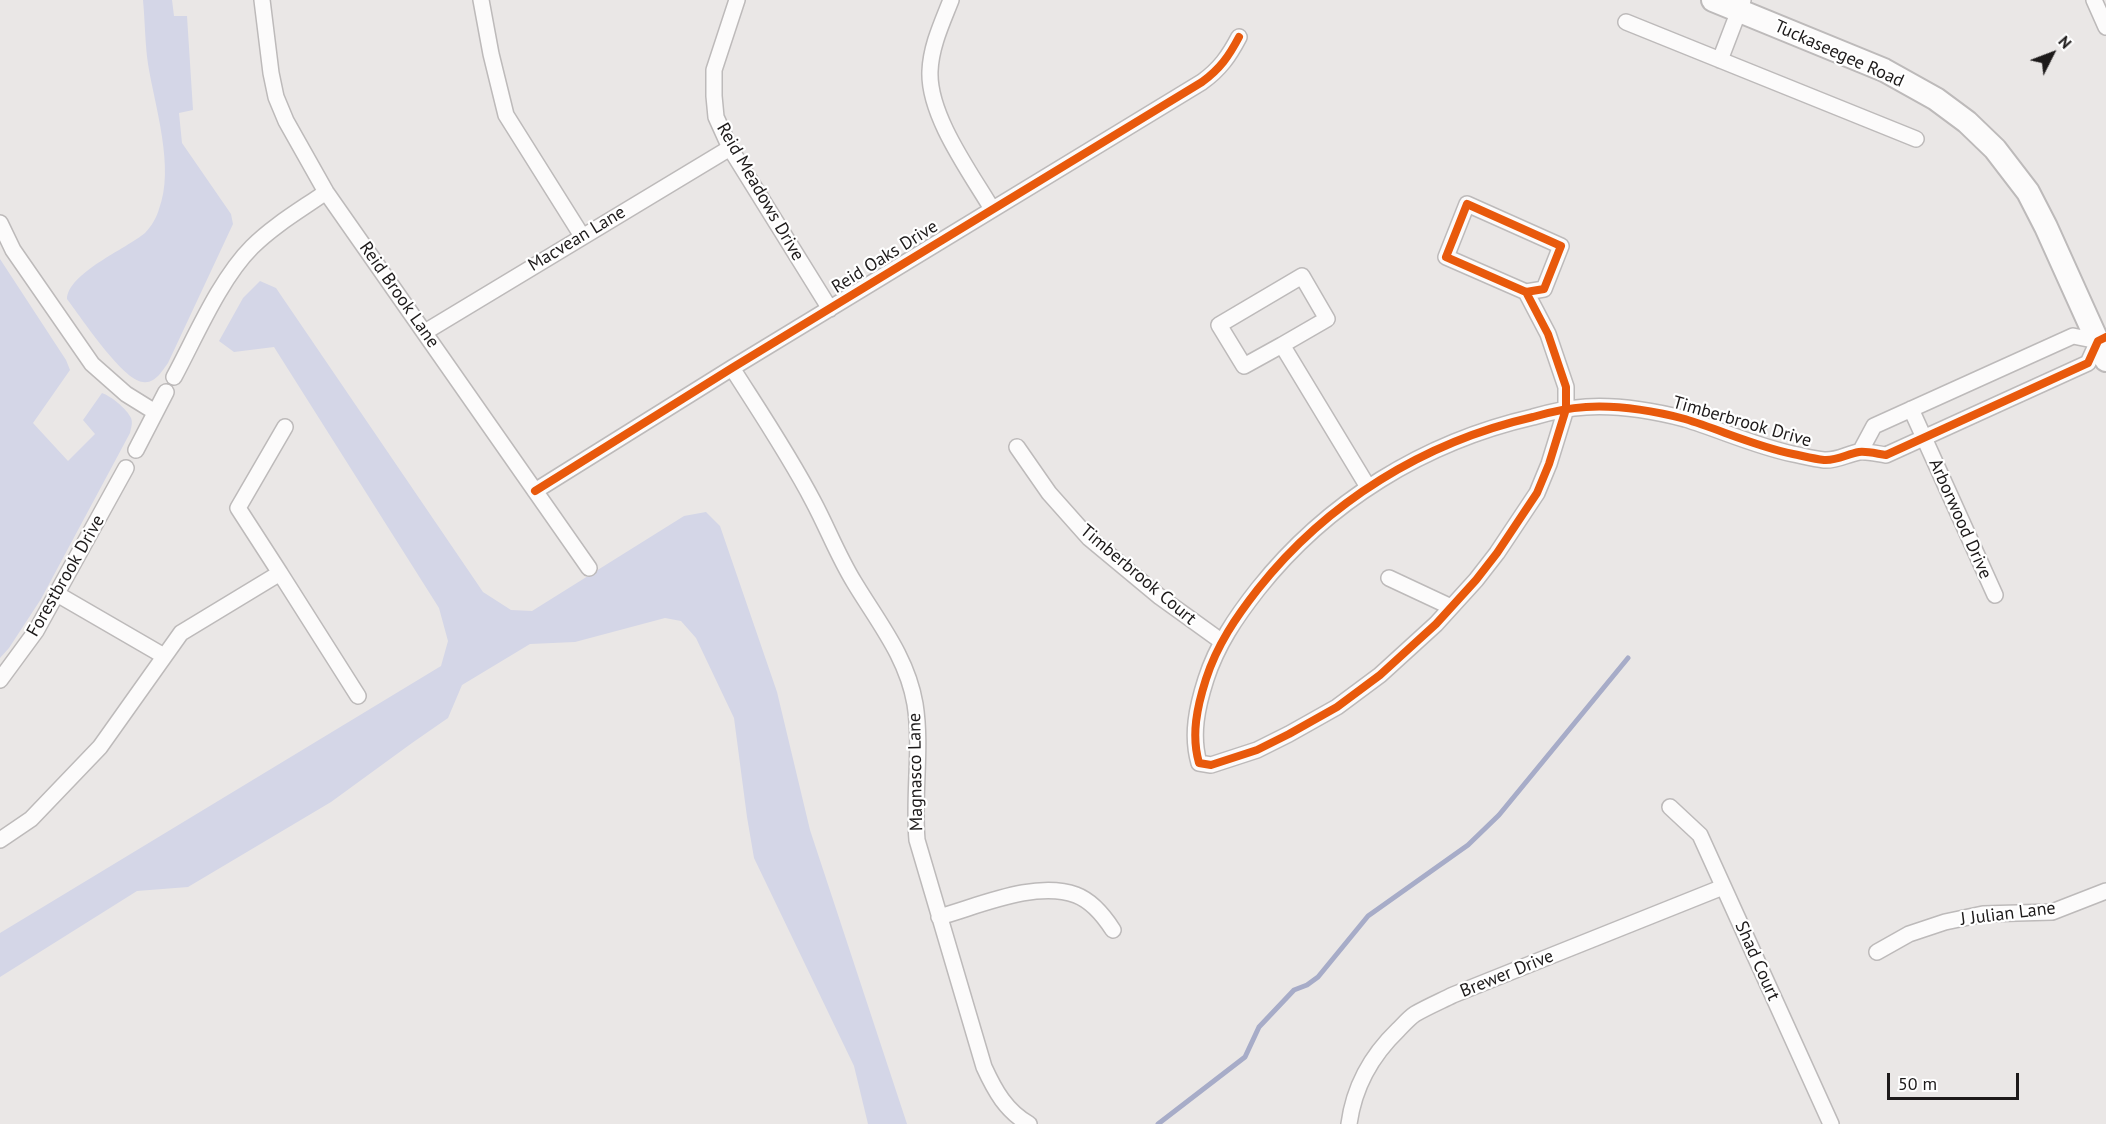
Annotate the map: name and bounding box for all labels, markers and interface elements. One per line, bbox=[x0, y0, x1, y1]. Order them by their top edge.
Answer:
street label: Tuckaseegee Road bbox=[1771, 16, 1907, 92]
north arrow bbox=[2022, 24, 2082, 84]
text: N bbox=[2054, 31, 2076, 53]
street label: Reid Meadows Drive bbox=[712, 119, 808, 265]
street label: Macvean Lane bbox=[525, 202, 629, 276]
street label: Reid Oaks Drive bbox=[828, 216, 942, 298]
street label: Reid Brook Lane bbox=[354, 238, 444, 352]
street label: Timberbrook Drive bbox=[1670, 392, 1814, 452]
street label: Arborwood Drive bbox=[1924, 456, 1996, 582]
street label: Forestbrook Drive bbox=[22, 511, 110, 641]
street label: Timberbrook Court bbox=[1076, 520, 1200, 630]
street label: Magnasco Lane bbox=[904, 713, 928, 831]
street label: J Julian Lane bbox=[1959, 897, 2057, 931]
street label: Shad Court bbox=[1730, 918, 1784, 1004]
street label: Brewer Drive bbox=[1457, 945, 1557, 1003]
scale bar bbox=[1890, 1061, 2022, 1099]
text: 50 m bbox=[1898, 1072, 1937, 1095]

